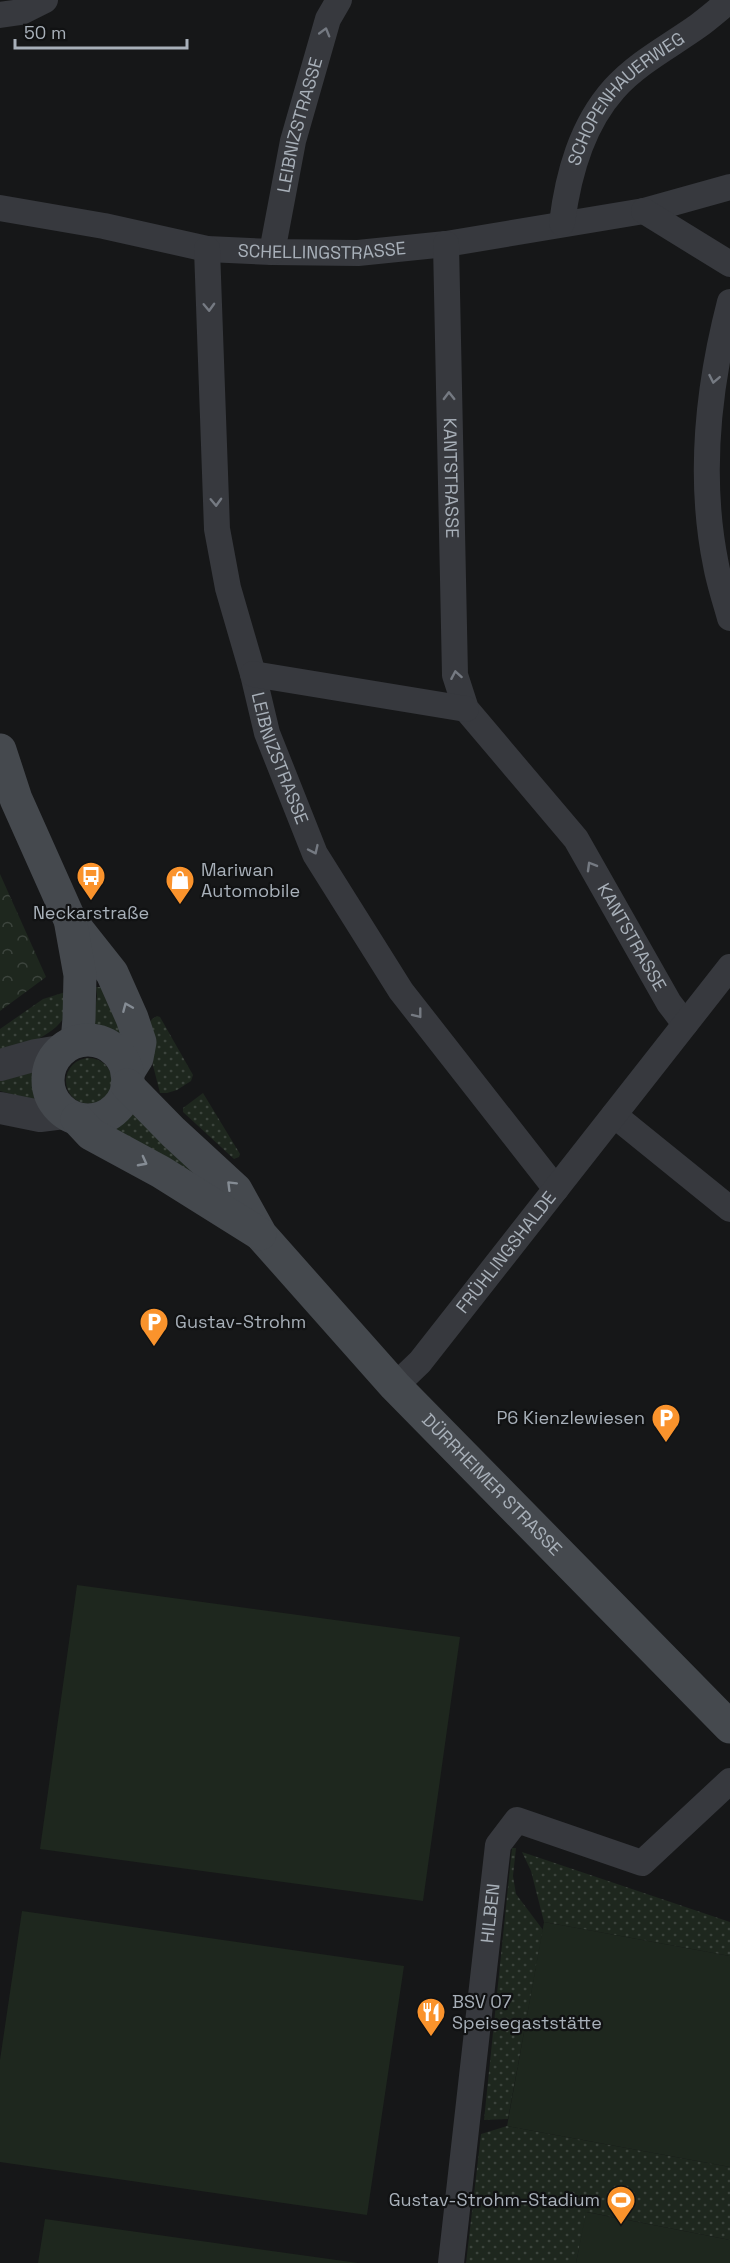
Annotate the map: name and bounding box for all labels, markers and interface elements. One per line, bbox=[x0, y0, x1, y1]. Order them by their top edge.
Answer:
scale bar bbox=[15, 12, 188, 50]
text: 50 m bbox=[24, 21, 66, 44]
street label: SCHOPENHAUERWEG bbox=[562, 26, 689, 168]
one-way arrow bbox=[318, 27, 330, 38]
street label: LEIBNIZSTRASSE bbox=[271, 55, 327, 195]
street label: SCHELLINGSTRASSE bbox=[237, 236, 407, 264]
one-way arrow bbox=[202, 303, 215, 312]
one-way arrow bbox=[708, 374, 721, 384]
one-way arrow bbox=[442, 391, 455, 400]
street label: KANTSTRASSE bbox=[439, 417, 464, 538]
one-way arrow bbox=[209, 498, 222, 507]
one-way arrow bbox=[450, 670, 463, 680]
street label: LEIBNIZSTRASSE bbox=[247, 690, 314, 827]
one-way arrow bbox=[306, 843, 318, 854]
place label: Mariwan Automobile bbox=[201, 858, 300, 902]
bus stop icon: Neckarstraße bbox=[75, 860, 107, 902]
one-way arrow bbox=[587, 862, 599, 872]
shop icon: Mariwan Automobile bbox=[164, 864, 196, 906]
street label: KANTSTRASSE bbox=[592, 879, 672, 995]
place label: Neckarstraße bbox=[33, 901, 149, 924]
one-way arrow bbox=[123, 1002, 135, 1013]
one-way arrow bbox=[411, 1007, 422, 1018]
one-way arrow bbox=[136, 1155, 147, 1166]
one-way arrow bbox=[227, 1181, 237, 1192]
street label: FRÜHLINGSHALDE bbox=[451, 1186, 561, 1318]
parking icon: Gustav-Strohm bbox=[138, 1306, 170, 1348]
place label: Gustav-Strohm bbox=[175, 1310, 306, 1333]
parking icon: P6 Kienzlewiesen bbox=[650, 1402, 682, 1444]
place label: P6 Kienzlewiesen bbox=[497, 1406, 645, 1429]
street label: DÜRRHEIMER STRASSE bbox=[417, 1408, 567, 1560]
street label: HILBEN bbox=[475, 1882, 505, 1944]
place label: BSV 07 Speisegaststätte bbox=[452, 1990, 602, 2034]
restaurant icon: BSV 07 Speisegaststätte bbox=[415, 1996, 447, 2038]
sports icon: Gustav-Strohm-Stadium bbox=[605, 2184, 637, 2226]
place label: Gustav-Strohm-Stadium bbox=[389, 2188, 600, 2211]

